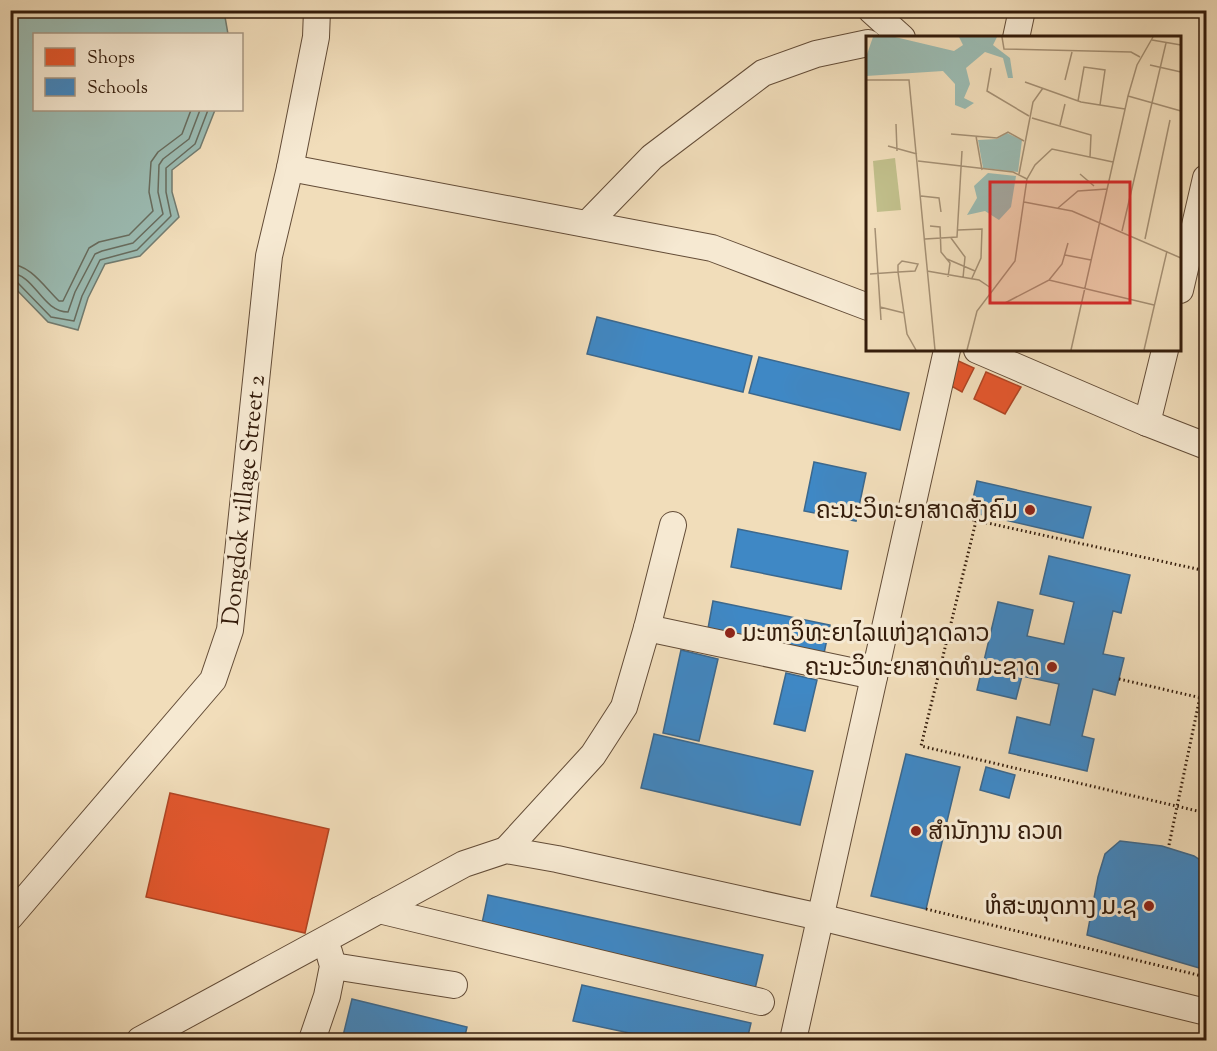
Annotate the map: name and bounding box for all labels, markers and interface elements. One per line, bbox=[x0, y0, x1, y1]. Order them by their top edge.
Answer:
legend bbox=[33, 33, 243, 111]
inset map bbox=[866, 36, 1181, 351]
text: Shops bbox=[87, 46, 135, 72]
text: Schools bbox=[87, 76, 148, 102]
street label: Dongdok village Street 2 bbox=[215, 373, 275, 627]
place label: ຄະນະວິທະຍາສາດສັງຄົມ bbox=[816, 495, 1018, 529]
marker: ຄະນະວິທະຍາສາດສັງຄົມ bbox=[1023, 503, 1037, 517]
place label: ມະຫາວິທະຍາໄລແຫ່ງຊາດລາວ bbox=[742, 618, 990, 652]
marker: ມະຫາວິທະຍາໄລແຫ່ງຊາດລາວ bbox=[723, 626, 737, 640]
place label: ຄະນະວິທະຍາສາດທຳມະຊາດ bbox=[805, 652, 1040, 686]
marker: ຄະນະວິທະຍາສາດທຳມະຊາດ bbox=[1045, 660, 1059, 674]
place label: ສຳນັກງານ ຄວທ bbox=[928, 816, 1063, 850]
marker: ສຳນັກງານ ຄວທ bbox=[909, 824, 923, 838]
place label: ຫໍສະໝຸດກາງ ມ.ຊ bbox=[984, 891, 1137, 925]
marker: ຫໍສະໝຸດກາງ ມ.ຊ bbox=[1142, 899, 1156, 913]

